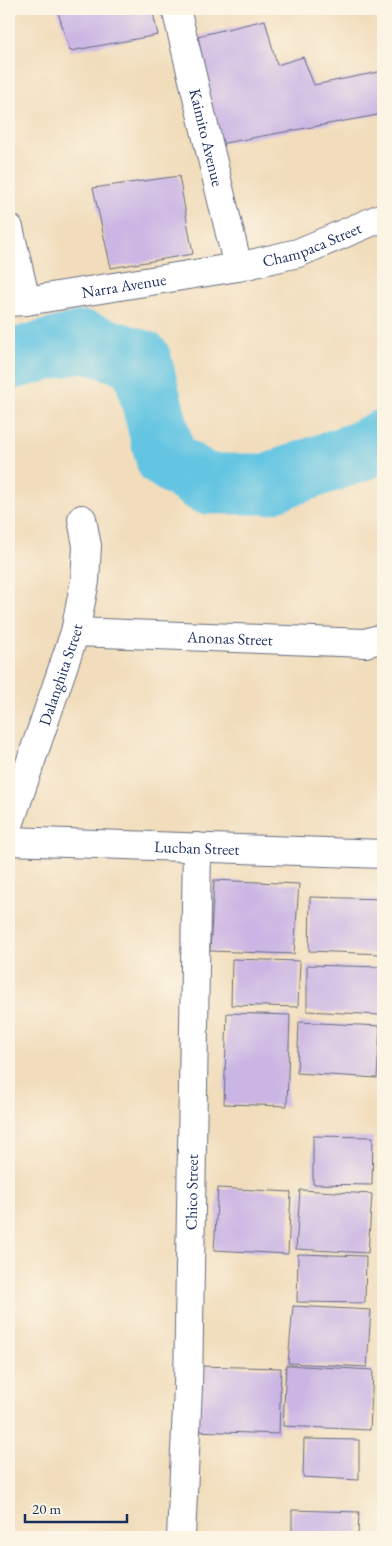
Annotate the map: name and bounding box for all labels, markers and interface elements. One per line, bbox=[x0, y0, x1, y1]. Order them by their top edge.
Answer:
street label: Kaimito Avenue bbox=[184, 87, 228, 188]
street label: Champaca Street bbox=[260, 217, 365, 272]
street label: Narra Avenue bbox=[80, 269, 168, 303]
street label: Dalanghita Street bbox=[34, 622, 87, 728]
street label: Anonas Street bbox=[186, 626, 273, 650]
street label: Lucban Street bbox=[154, 836, 240, 860]
street label: Chico Street bbox=[181, 1154, 203, 1230]
scale bar bbox=[25, 1491, 128, 1523]
text: 20 m bbox=[32, 1499, 61, 1518]

